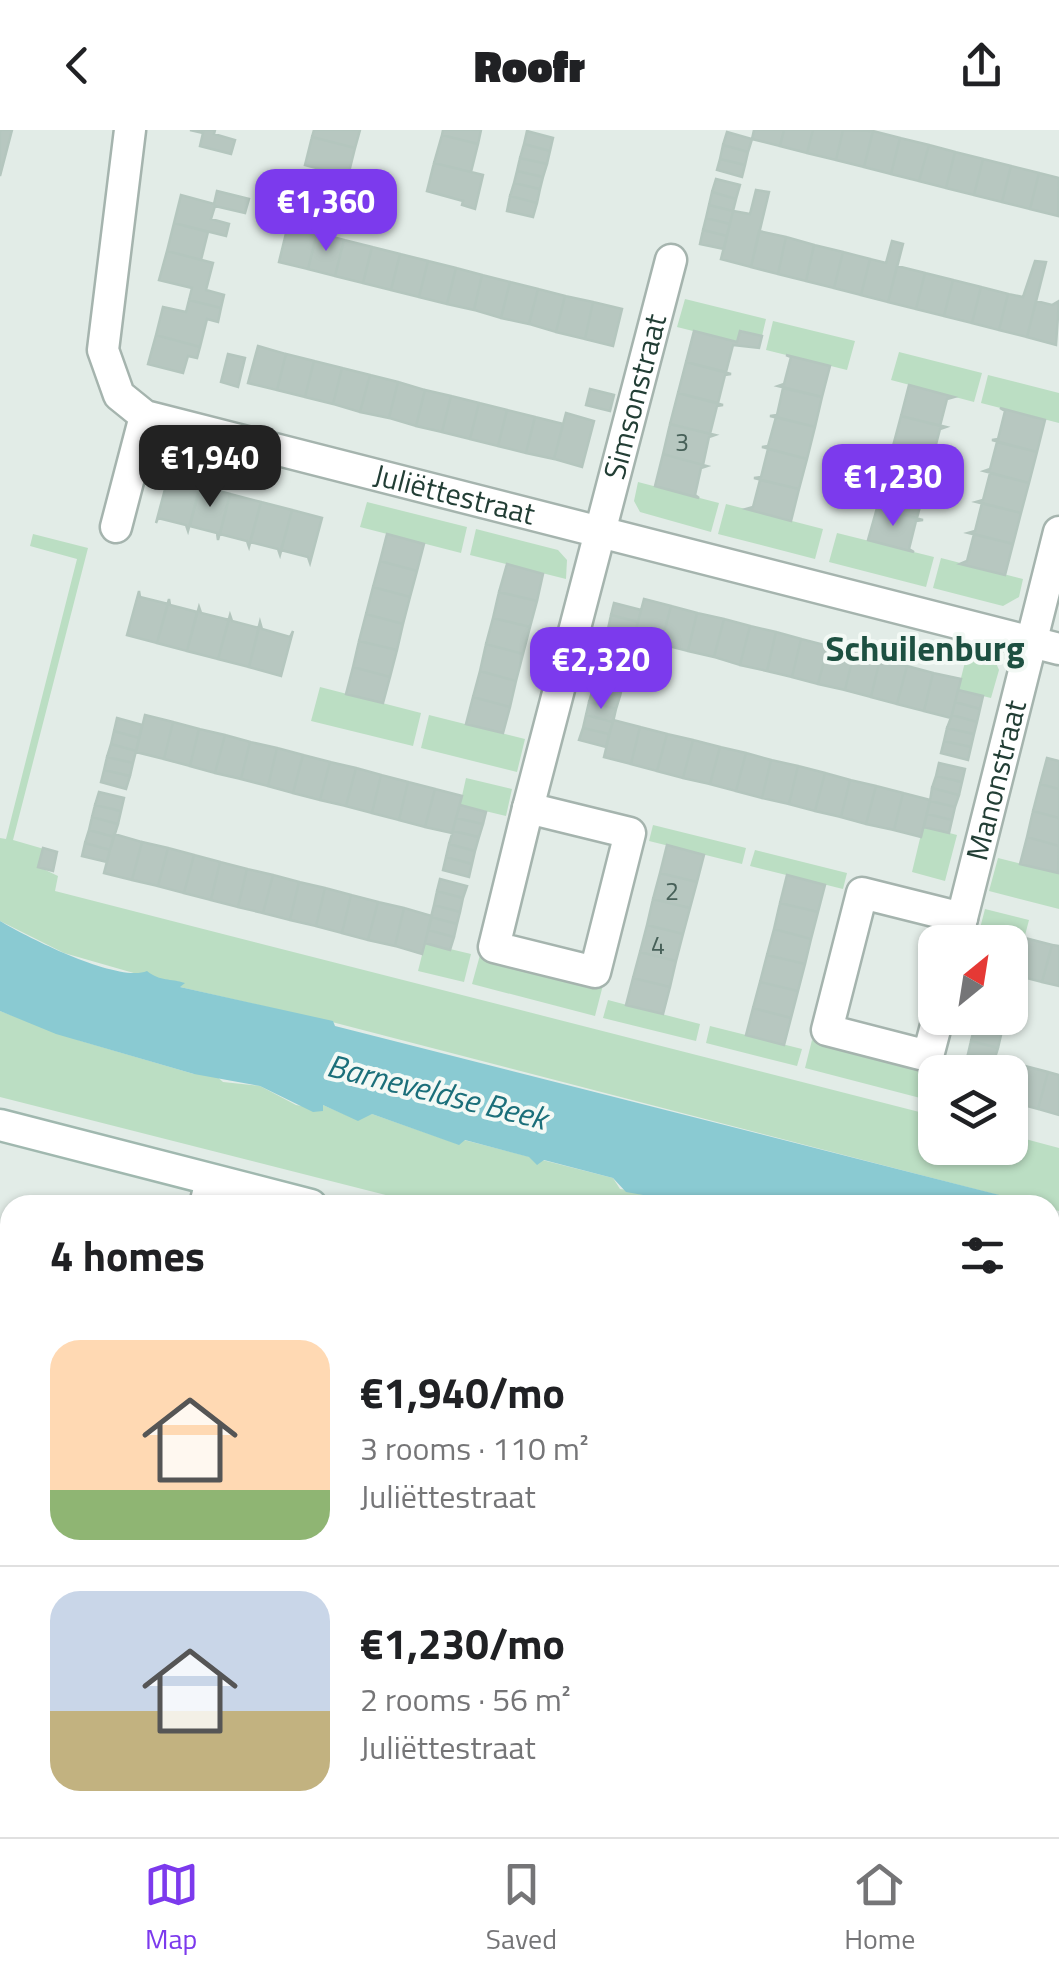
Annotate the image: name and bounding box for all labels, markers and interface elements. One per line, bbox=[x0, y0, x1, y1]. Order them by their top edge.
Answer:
text: Roofr bbox=[474, 31, 585, 99]
icon: back bbox=[50, 38, 105, 93]
icon: share bbox=[954, 38, 1009, 93]
pin: €1,360 bbox=[245, 169, 407, 254]
text: €1,360 bbox=[277, 177, 375, 225]
street label: Simsonstraat bbox=[591, 308, 678, 484]
house number: 3 bbox=[675, 423, 689, 461]
pin: €1,940 bbox=[129, 425, 291, 510]
text: €1,940 bbox=[161, 433, 259, 481]
pin: €1,230 bbox=[812, 444, 974, 529]
street label: Juliëttestraat bbox=[369, 451, 541, 537]
text: €1,230 bbox=[844, 452, 942, 500]
district label: Schuilenburg bbox=[825, 621, 1025, 675]
pin: €2,320 bbox=[520, 627, 682, 712]
text: €2,320 bbox=[552, 635, 650, 683]
street label: Manonstraat bbox=[953, 695, 1038, 865]
house number: 2 bbox=[665, 872, 679, 910]
north arrow bbox=[918, 925, 1028, 1035]
map controls bbox=[918, 925, 1028, 1165]
house number: 4 bbox=[651, 926, 665, 964]
water label: Barneveldse Beek bbox=[322, 1041, 556, 1142]
button: layers bbox=[918, 1055, 1028, 1165]
text: 4 homes bbox=[50, 1223, 205, 1287]
icon: filters bbox=[955, 1228, 1010, 1283]
text: €1,940/mo bbox=[360, 1360, 565, 1424]
icon: home bbox=[130, 1380, 250, 1500]
text: 3 rooms · 110 m² bbox=[360, 1424, 589, 1472]
text: Juliëttestraat bbox=[360, 1472, 536, 1520]
text: €1,230/mo bbox=[360, 1611, 565, 1675]
icon: home bbox=[130, 1631, 250, 1751]
text: 2 rooms · 56 m² bbox=[360, 1675, 571, 1723]
text: Juliëttestraat bbox=[360, 1723, 536, 1771]
tab: Map bbox=[144, 1857, 199, 1960]
tab: Saved bbox=[486, 1857, 557, 1960]
tab: Home bbox=[844, 1857, 915, 1960]

